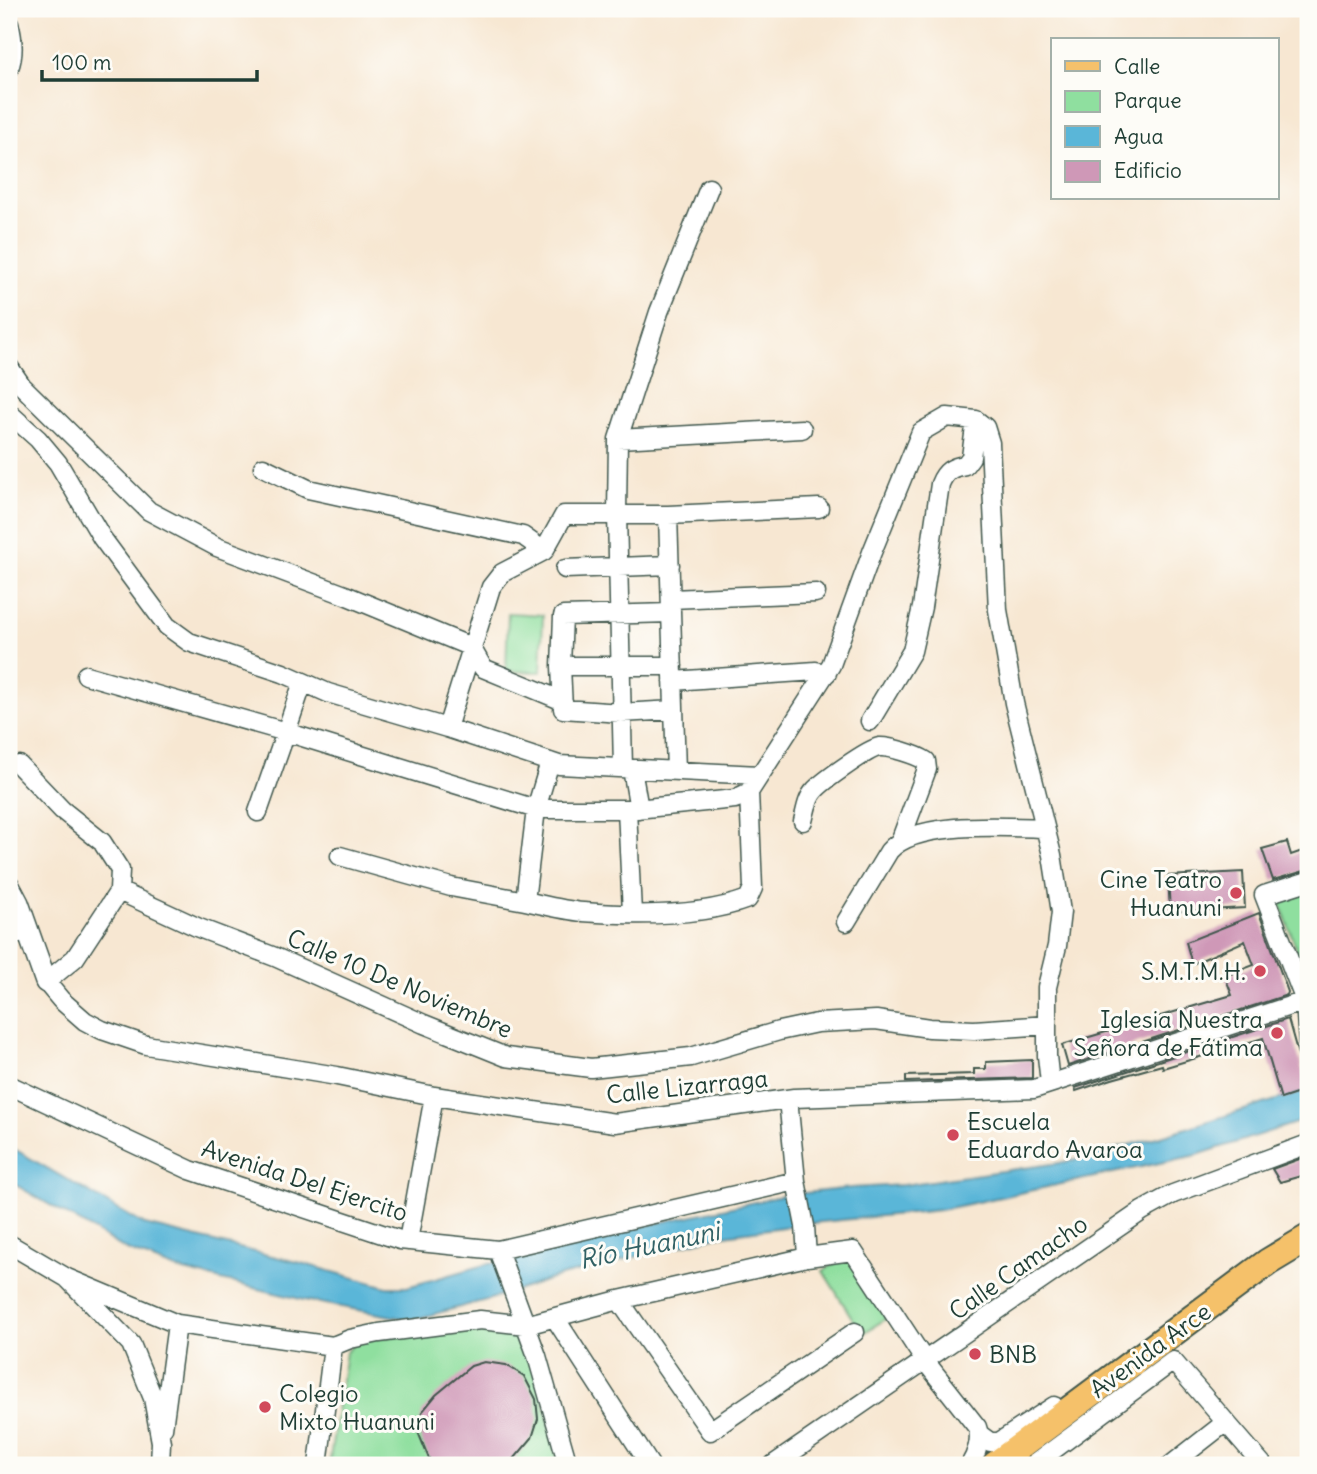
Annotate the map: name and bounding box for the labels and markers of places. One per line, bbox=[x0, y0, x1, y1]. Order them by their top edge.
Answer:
place label: Cine Teatro Huanuni bbox=[1100, 864, 1222, 922]
marker: Cine Teatro Huanuni bbox=[1228, 885, 1244, 901]
place label: S.M.T.M.H. bbox=[1141, 956, 1246, 986]
marker: S.M.T.M.H. bbox=[1252, 963, 1268, 979]
place label: Iglesia Nuestra Señora de Fátima bbox=[1073, 1004, 1263, 1062]
marker: Iglesia Nuestra Señora de Fátima bbox=[1269, 1025, 1285, 1041]
place label: Escuela Eduardo Avaroa bbox=[967, 1106, 1143, 1164]
marker: Escuela Eduardo Avaroa bbox=[945, 1127, 961, 1143]
place label: BNB bbox=[989, 1339, 1037, 1369]
marker: BNB bbox=[967, 1346, 983, 1362]
place label: Colegio Mixto Huanuni bbox=[279, 1378, 435, 1436]
marker: Colegio Mixto Huanuni bbox=[257, 1399, 273, 1415]

